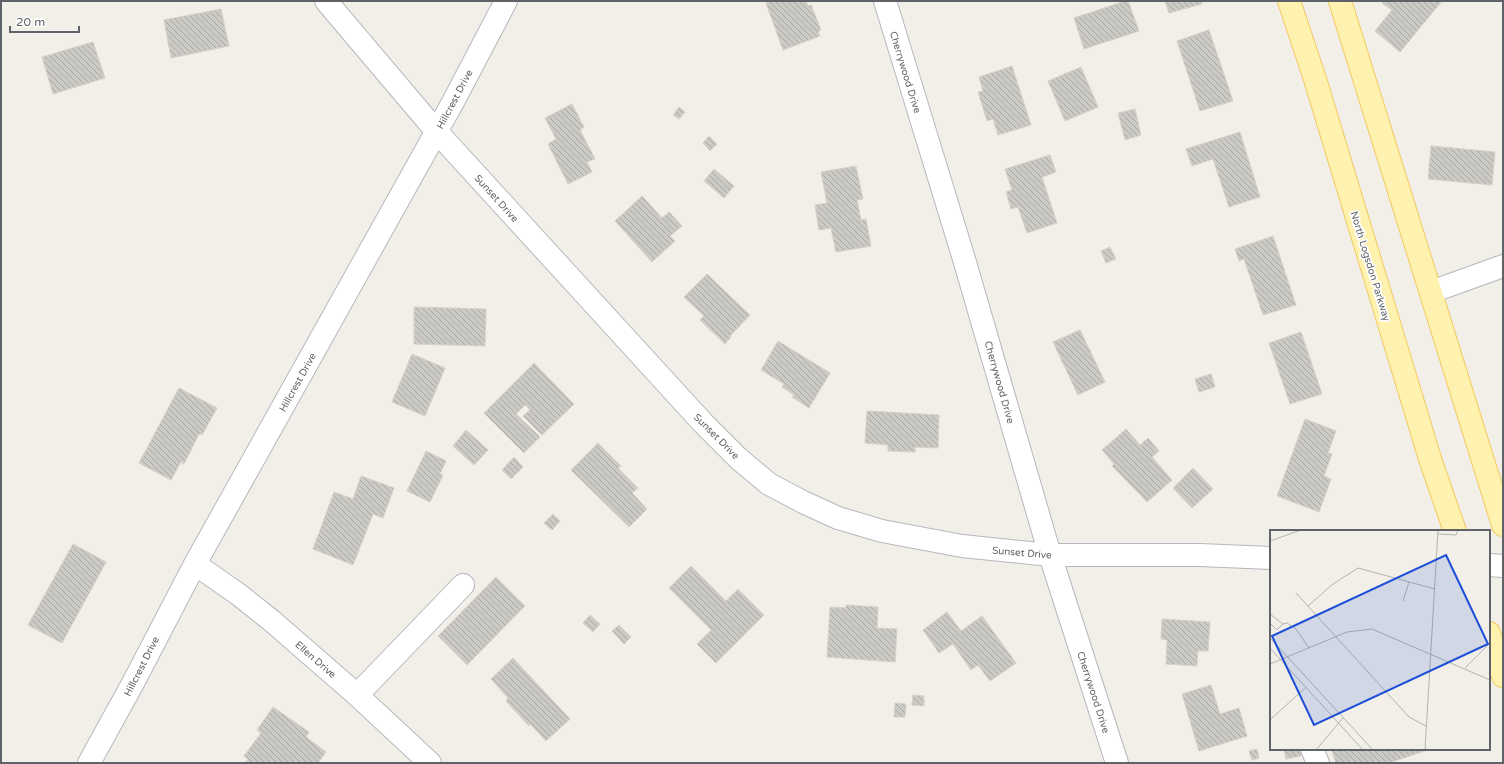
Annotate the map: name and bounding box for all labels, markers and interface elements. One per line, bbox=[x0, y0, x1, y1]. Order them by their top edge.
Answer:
scale bar bbox=[10, 8, 79, 34]
text: 20 m bbox=[16, 15, 45, 29]
street label: Cherrywood Drive bbox=[887, 30, 923, 115]
street label: Hillcrest Drive bbox=[434, 67, 476, 131]
street label: Sunset Drive bbox=[472, 172, 521, 225]
street label: North Logsdon Parkway bbox=[1348, 210, 1393, 323]
street label: Cherrywood Drive bbox=[982, 340, 1017, 425]
street label: Hillcrest Drive bbox=[277, 351, 319, 414]
street label: Sunset Drive bbox=[691, 411, 742, 462]
inset map bbox=[1270, 530, 1490, 750]
street label: Sunset Drive bbox=[992, 544, 1053, 562]
street label: Hillcrest Drive bbox=[122, 634, 162, 698]
street label: Ellen Drive bbox=[292, 639, 339, 681]
street label: Cherrywood Drive bbox=[1074, 650, 1112, 735]

